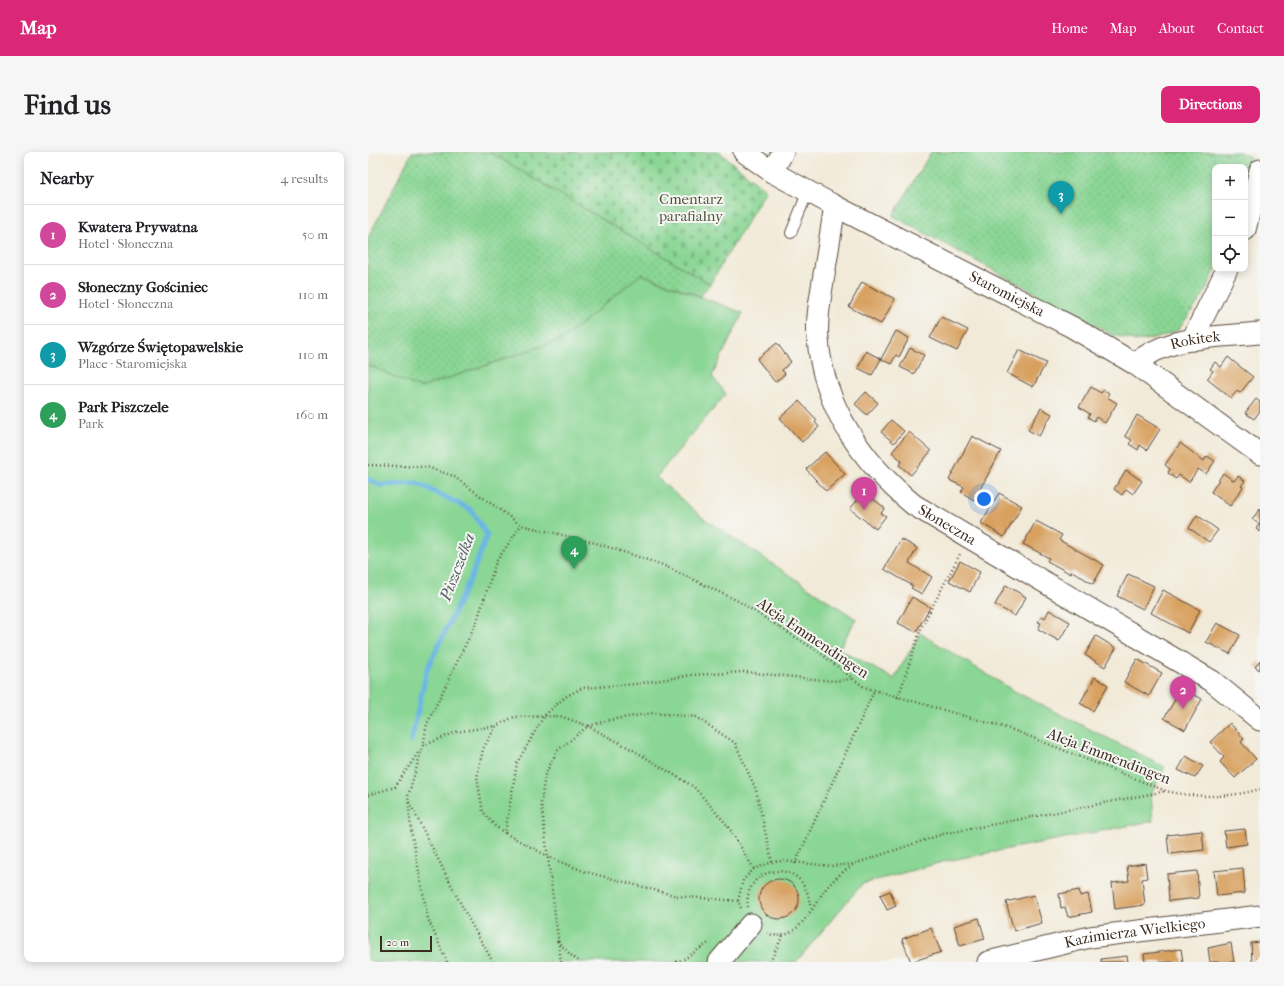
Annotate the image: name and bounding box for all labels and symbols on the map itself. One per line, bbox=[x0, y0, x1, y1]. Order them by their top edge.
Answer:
pin: 3 bbox=[1048, 181, 1074, 214]
park label: Cmentarz parafialny bbox=[658, 190, 724, 225]
street label: Staromiejska bbox=[966, 267, 1049, 321]
street label: Rokitek bbox=[1168, 327, 1221, 353]
pin: 1 bbox=[851, 477, 877, 510]
your location bbox=[974, 489, 994, 509]
street label: Słoneczna bbox=[915, 500, 980, 549]
water label: Piszczelka bbox=[435, 531, 479, 604]
pin: 4 bbox=[561, 536, 587, 569]
street label: Aleja Emmendingen bbox=[753, 593, 872, 682]
pin: 2 bbox=[1170, 676, 1196, 709]
street label: Aleja Emmendingen bbox=[1044, 724, 1174, 788]
street label: Kazimierza Wielkiego bbox=[1063, 914, 1207, 952]
scale bar bbox=[380, 934, 432, 953]

